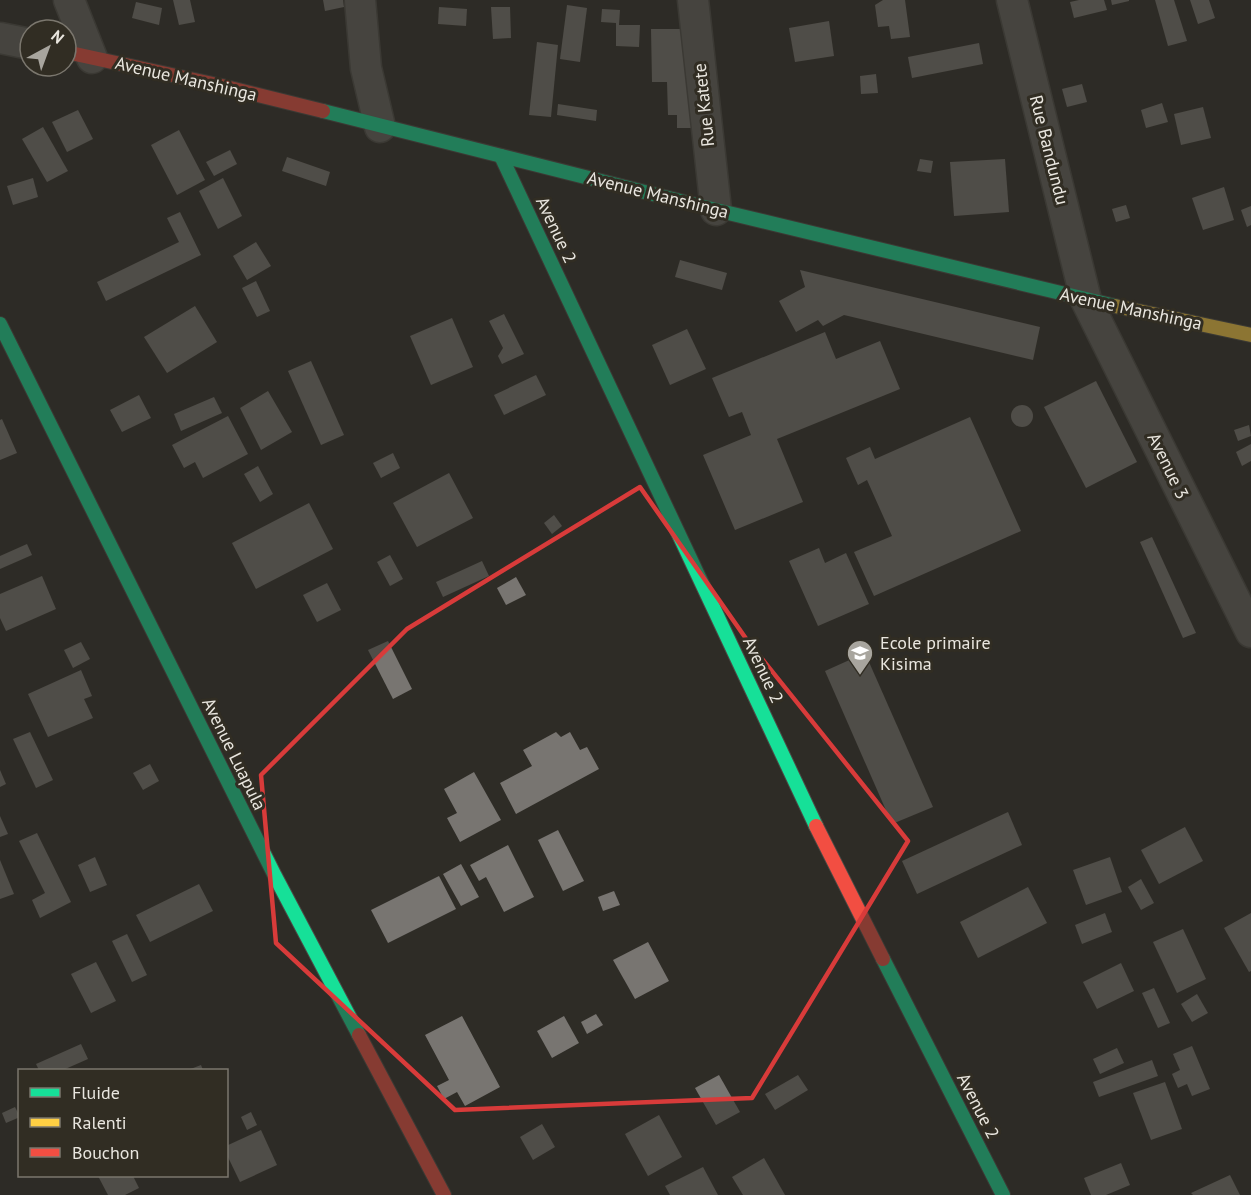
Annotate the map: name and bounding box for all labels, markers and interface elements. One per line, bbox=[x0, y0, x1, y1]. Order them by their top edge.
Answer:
north arrow bbox=[18, 18, 78, 78]
text: N bbox=[47, 26, 68, 48]
street label: Avenue Manshinga bbox=[113, 51, 259, 106]
street label: Rue Katete bbox=[688, 62, 719, 148]
street label: Rue Bandundu bbox=[1025, 93, 1074, 207]
street label: Avenue Manshinga bbox=[585, 166, 731, 223]
street label: Avenue 2 bbox=[531, 193, 582, 267]
street label: Avenue Manshinga bbox=[1058, 282, 1204, 335]
street label: Avenue 3 bbox=[1143, 429, 1194, 503]
place label: Ecole primaire Kisima bbox=[880, 631, 991, 675]
street label: Avenue 2 bbox=[738, 633, 789, 707]
school or university icon: Ecole primaire Kisima bbox=[845, 638, 875, 676]
street label: Avenue Luapula bbox=[197, 694, 272, 814]
legend bbox=[18, 1069, 228, 1177]
street label: Avenue 2 bbox=[952, 1069, 1005, 1143]
text: Fluide bbox=[72, 1081, 120, 1104]
text: Ralenti bbox=[72, 1111, 127, 1134]
text: Bouchon bbox=[72, 1141, 139, 1164]

